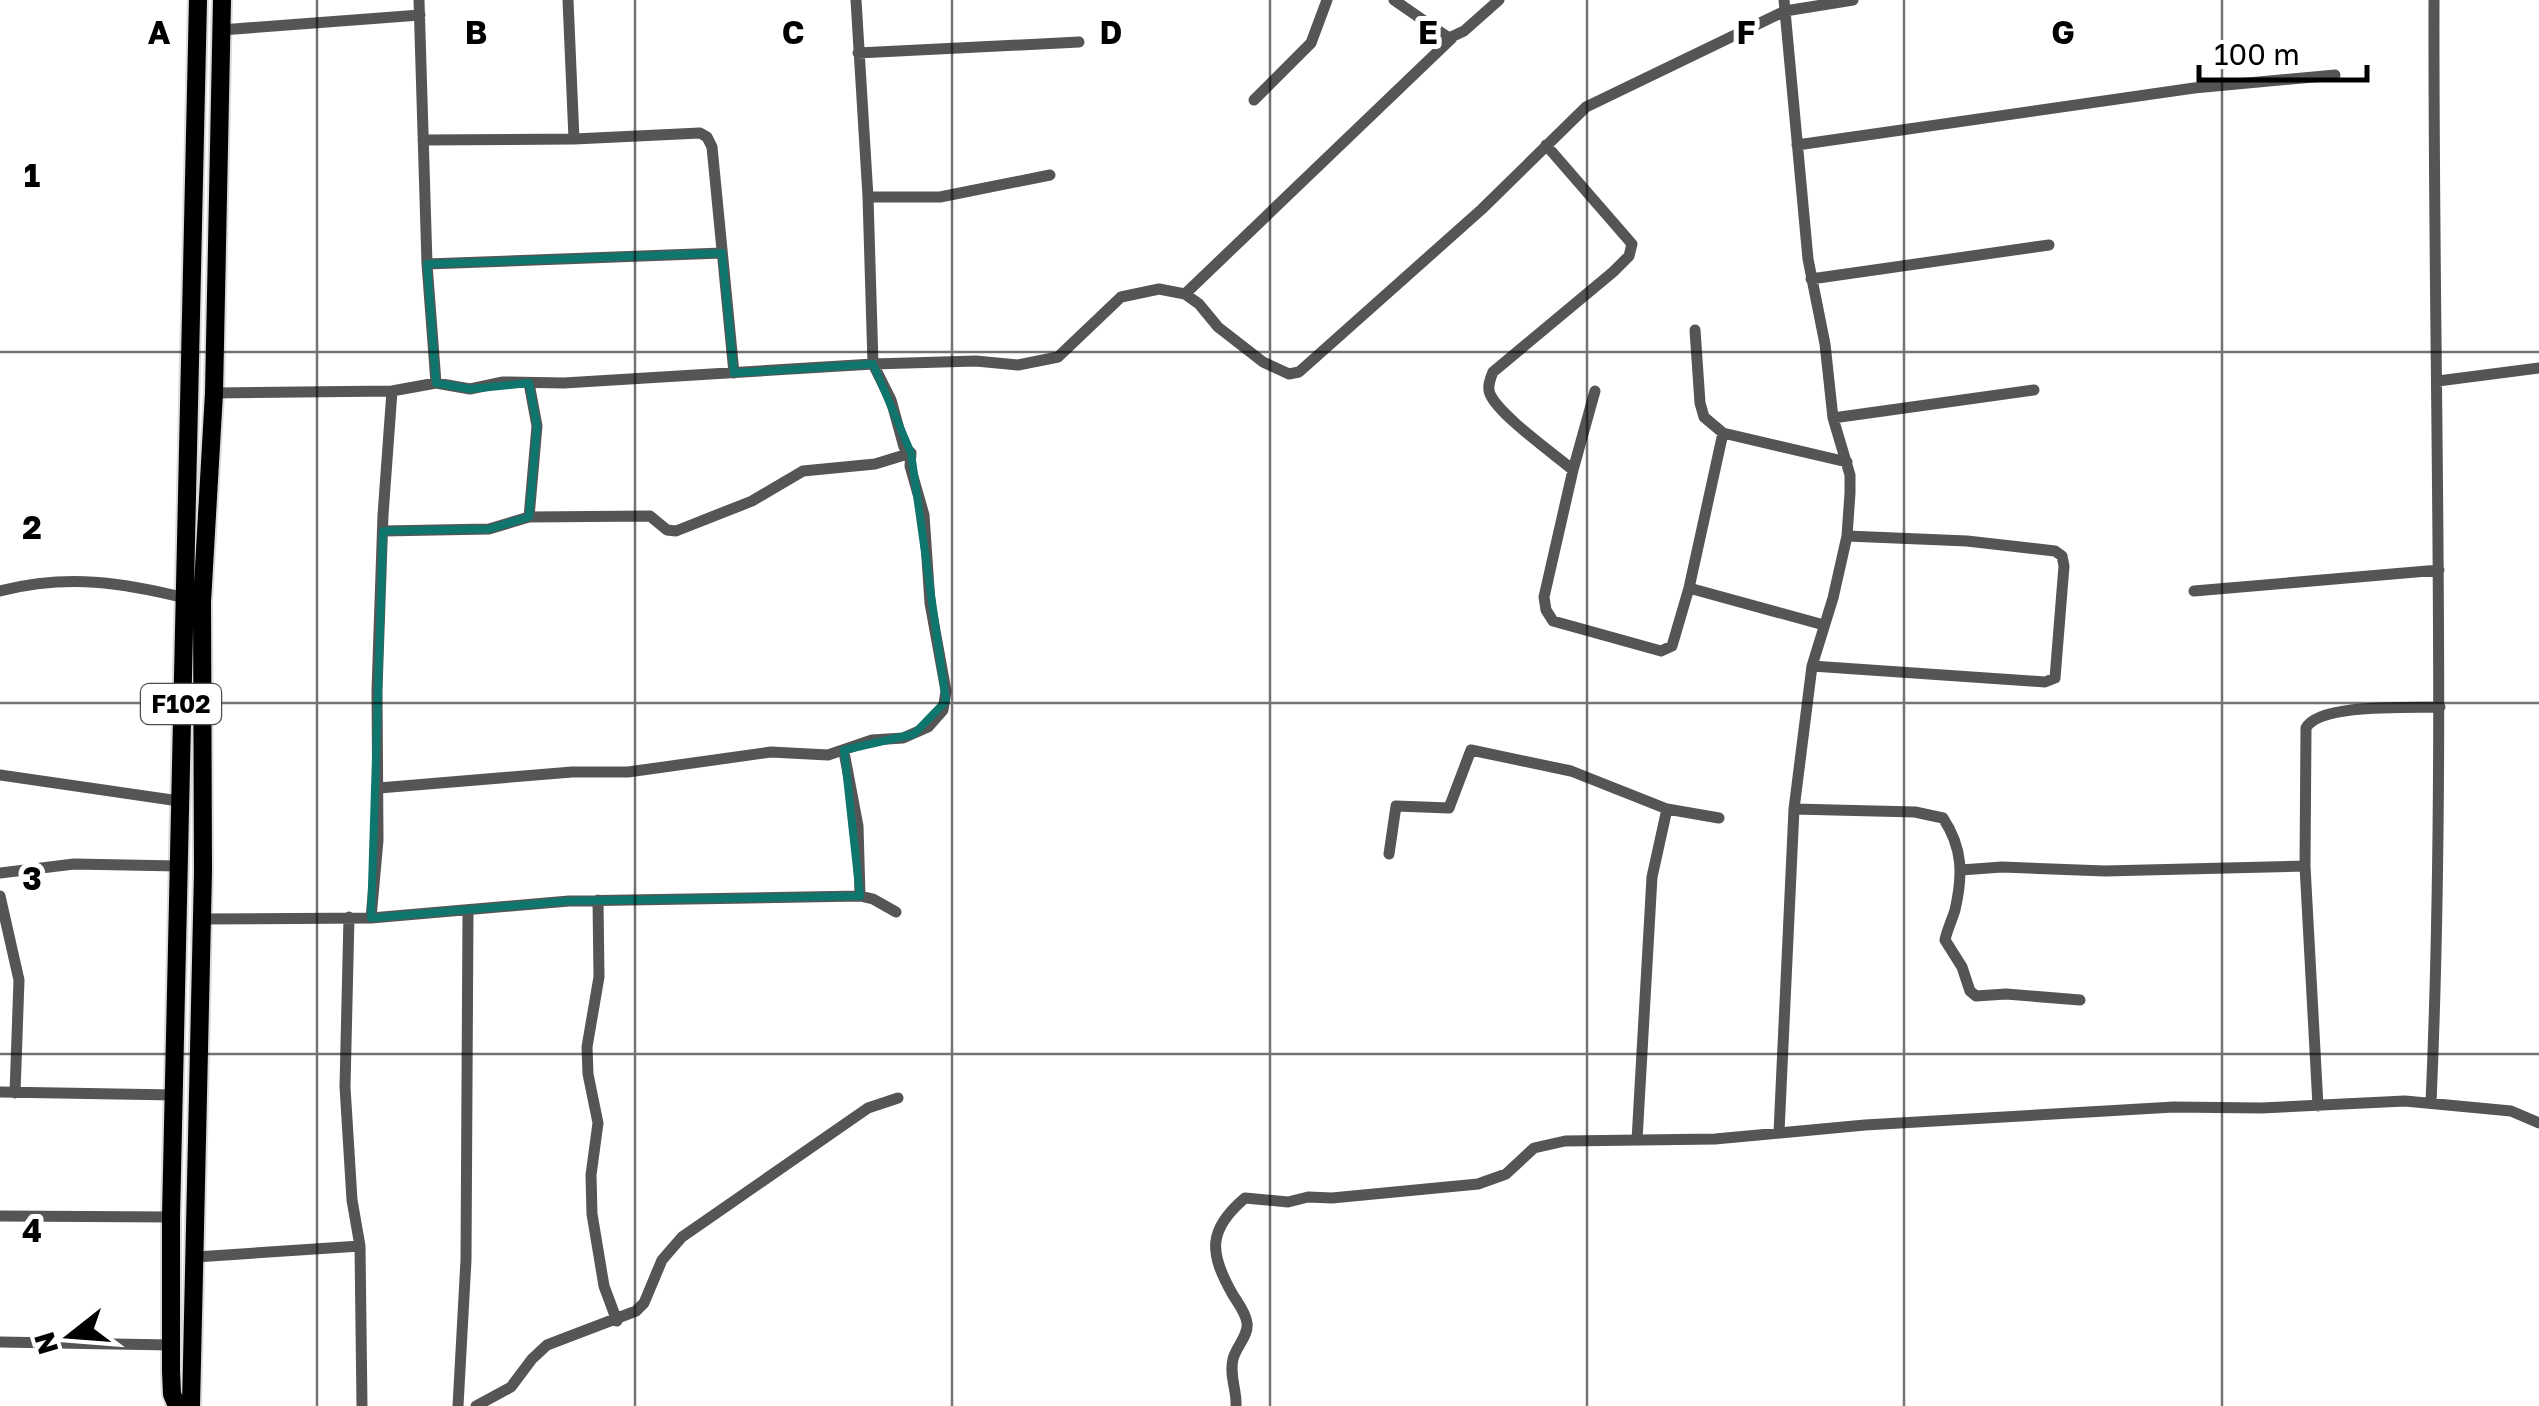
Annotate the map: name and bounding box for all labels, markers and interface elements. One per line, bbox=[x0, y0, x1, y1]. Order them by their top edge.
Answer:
text: A bbox=[148, 13, 171, 51]
text: B bbox=[465, 13, 487, 51]
text: C bbox=[782, 13, 804, 51]
text: D bbox=[1100, 13, 1122, 51]
text: E bbox=[1418, 13, 1438, 51]
text: F bbox=[1736, 13, 1756, 51]
text: G bbox=[2051, 13, 2075, 51]
scale bar bbox=[2199, 20, 2366, 82]
text: 100 m bbox=[2214, 36, 2300, 72]
text: 1 bbox=[24, 156, 40, 194]
text: 2 bbox=[22, 508, 42, 546]
road number: F102 bbox=[141, 684, 221, 724]
text: 3 bbox=[22, 859, 42, 897]
text: 4 bbox=[22, 1211, 42, 1249]
north arrow bbox=[20, 1286, 120, 1386]
text: N bbox=[27, 1328, 65, 1358]

